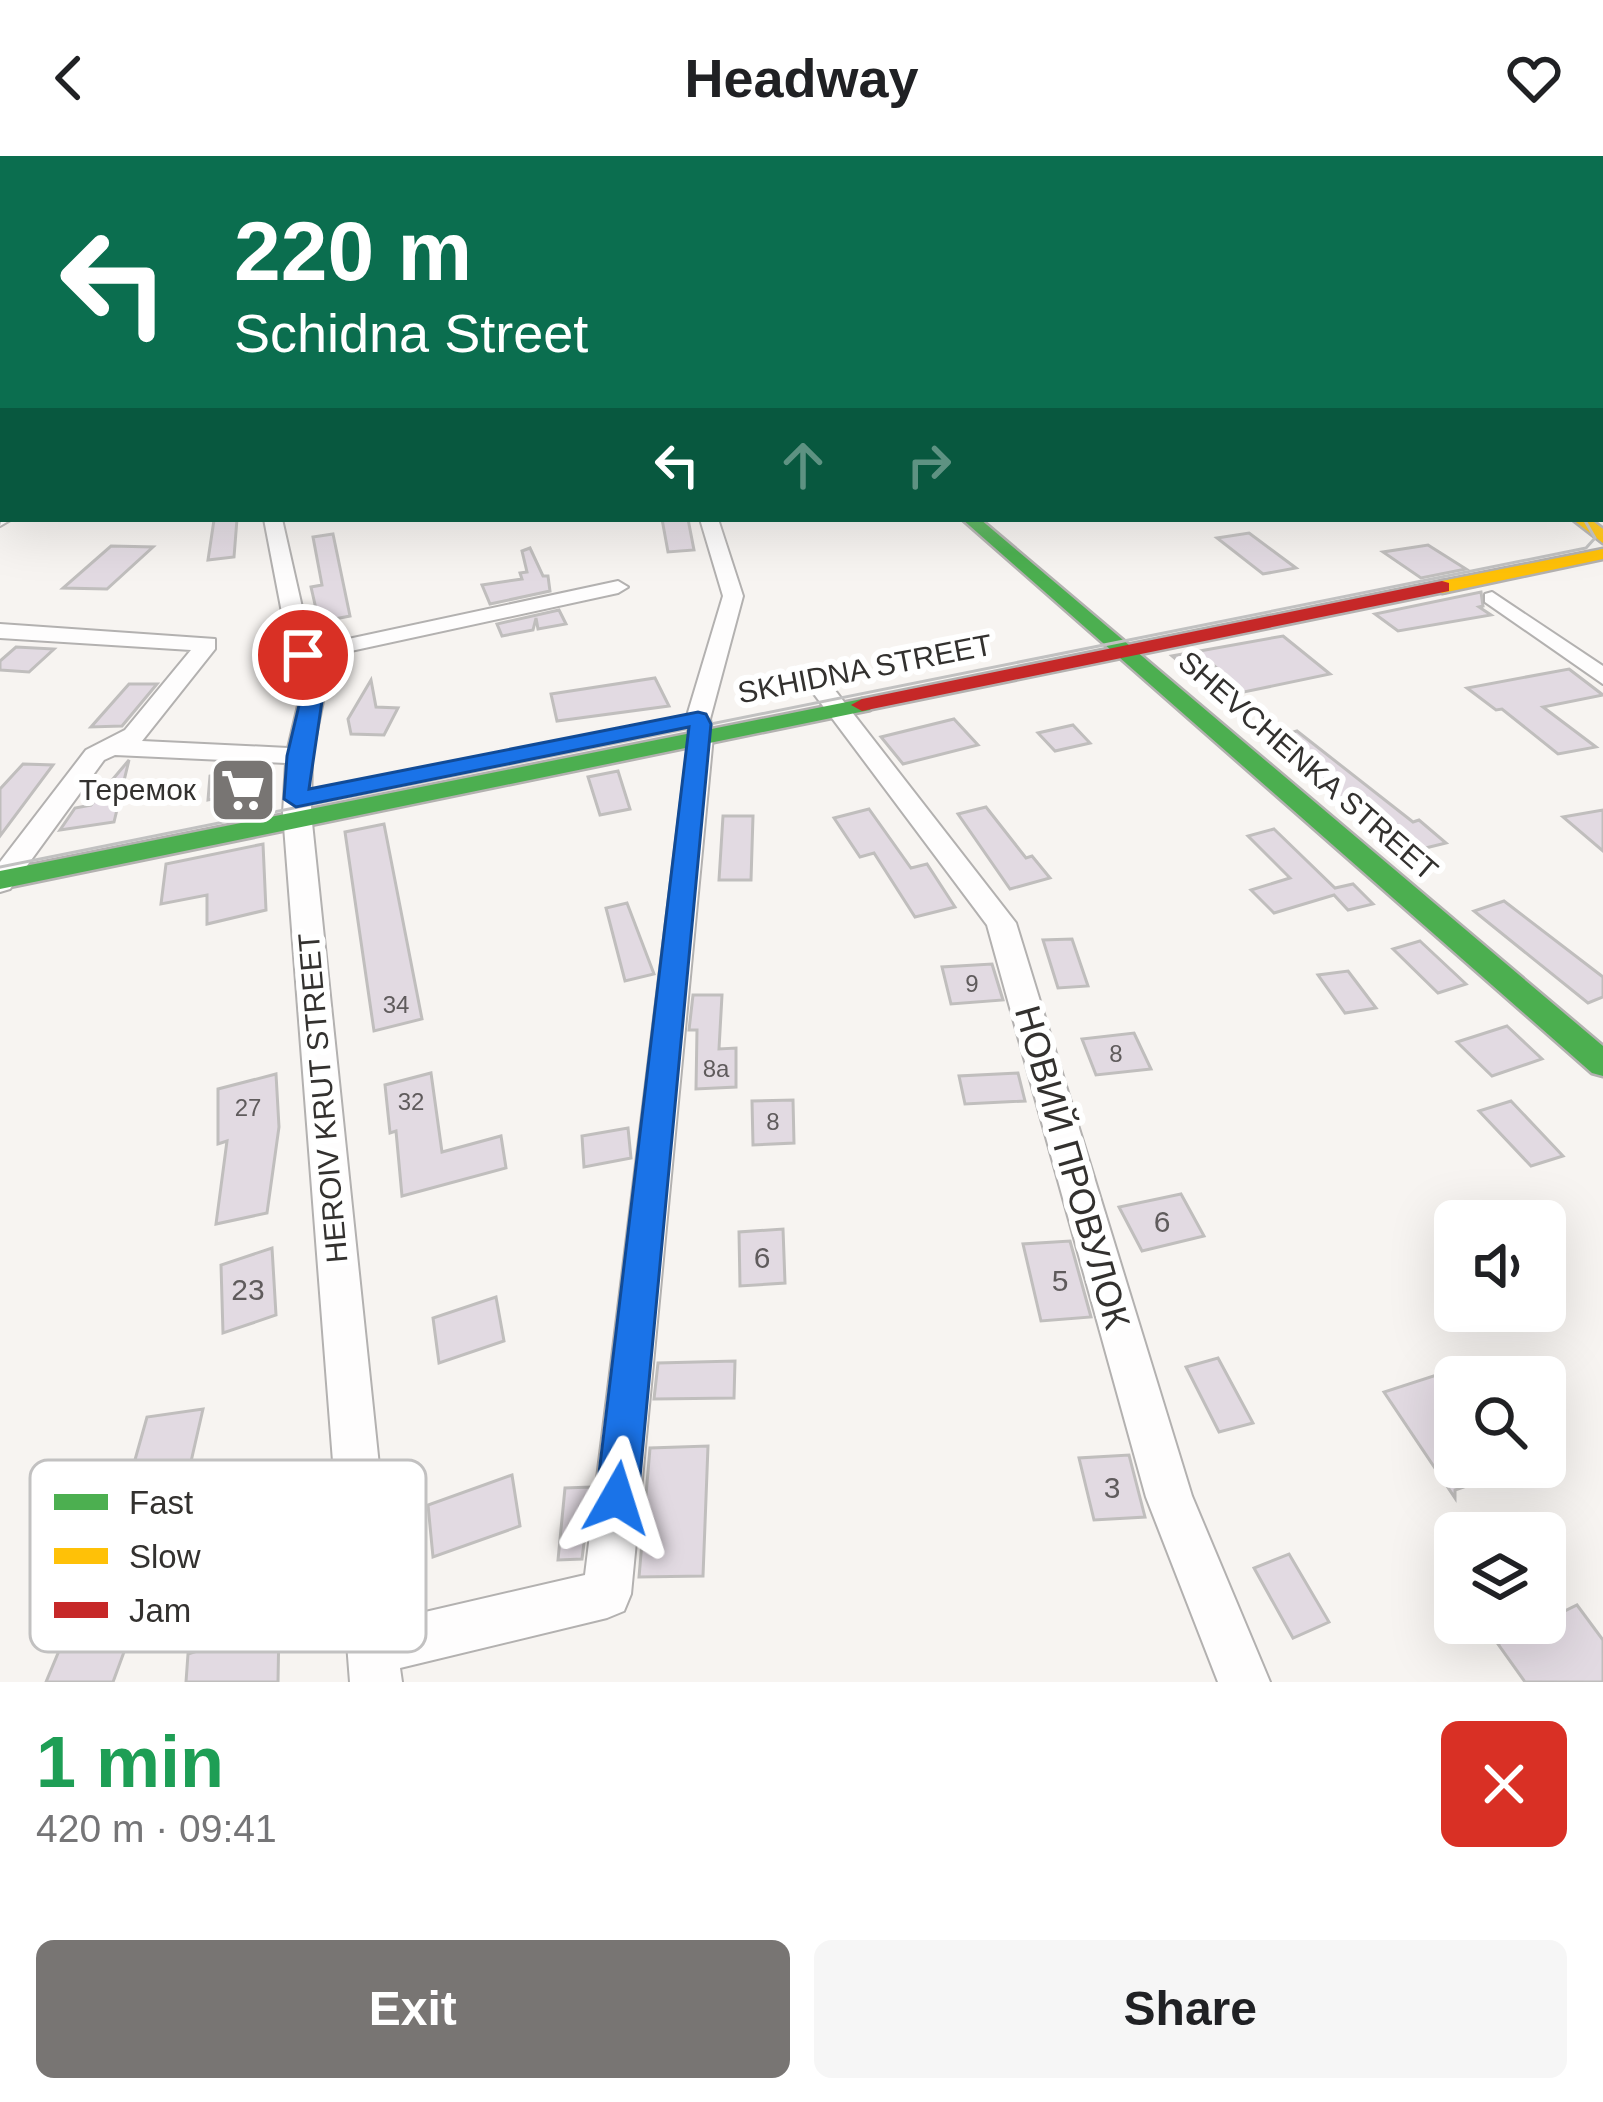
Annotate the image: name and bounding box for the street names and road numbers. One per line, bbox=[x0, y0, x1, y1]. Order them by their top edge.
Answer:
street label: SKHIDNA STREET bbox=[735, 628, 995, 709]
street label: SHEVCHENKA STREET bbox=[1172, 644, 1444, 887]
street label: HEROIV KRUT STREET bbox=[292, 932, 353, 1264]
street label: НОВИЙ ПРОВУЛОК bbox=[1007, 1001, 1139, 1333]

